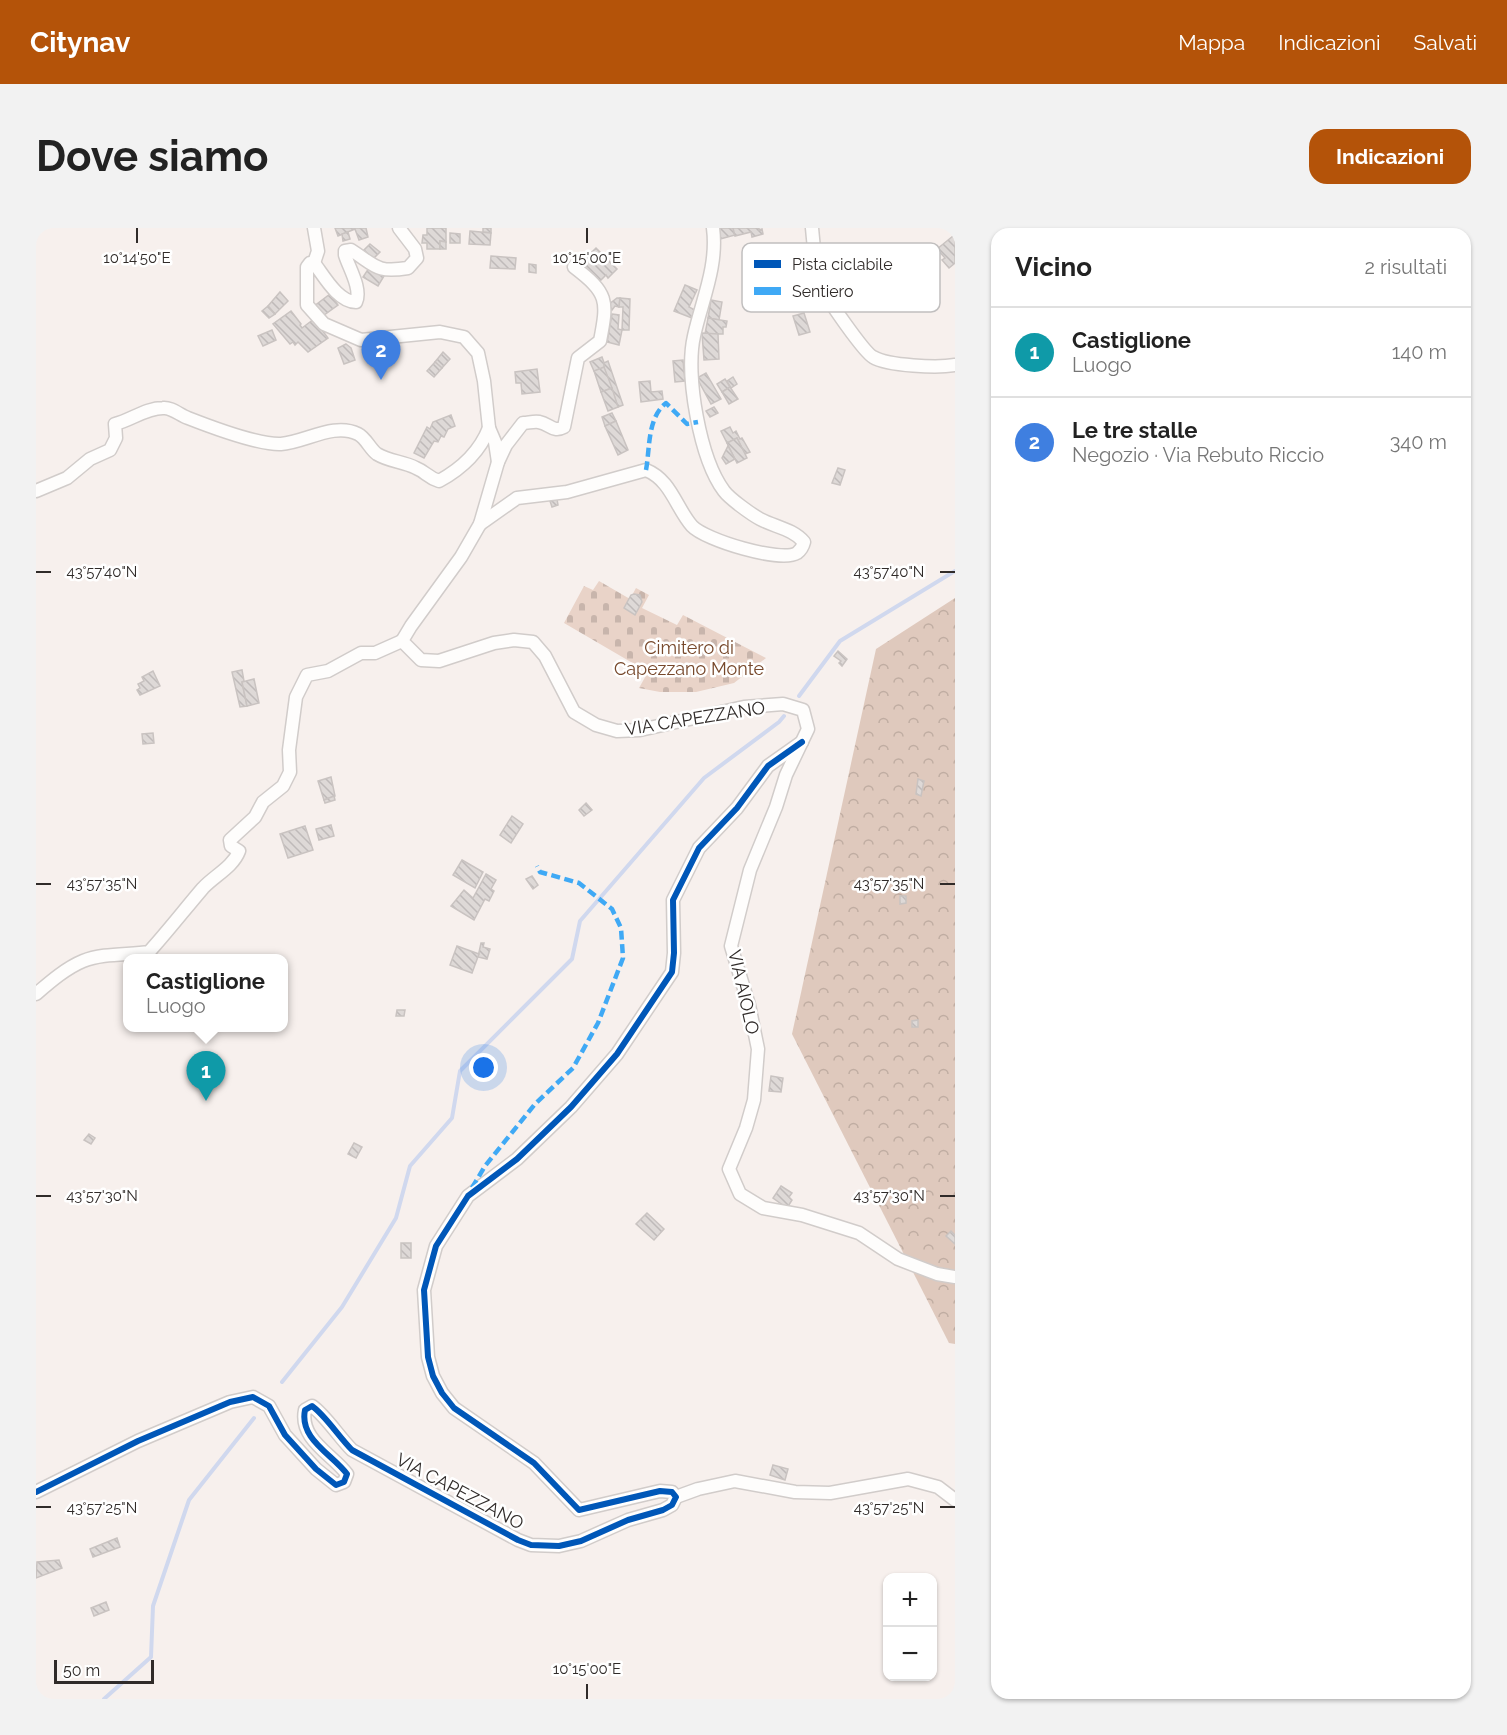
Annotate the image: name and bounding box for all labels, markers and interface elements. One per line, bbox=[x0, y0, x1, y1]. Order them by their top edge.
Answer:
text: Citynav bbox=[30, 26, 130, 59]
text: Mappa bbox=[1178, 30, 1245, 55]
text: Indicazioni bbox=[1278, 30, 1381, 55]
text: Salvati bbox=[1414, 30, 1477, 55]
button: Indicazioni bbox=[1309, 129, 1471, 184]
text: Dove siamo bbox=[36, 132, 268, 181]
legend bbox=[742, 243, 940, 312]
text: 10°14'50"E bbox=[103, 249, 171, 267]
text: 10°15'00"E bbox=[553, 249, 621, 267]
text: Vicino bbox=[1015, 252, 1092, 282]
text: Pista ciclabile bbox=[792, 255, 893, 274]
text: 2 risultati bbox=[1365, 255, 1447, 279]
text: Sentiero bbox=[792, 282, 853, 301]
text: Castiglione bbox=[1072, 327, 1191, 353]
pin: 2 bbox=[362, 330, 400, 380]
text: 1 bbox=[1030, 340, 1039, 364]
text: 140 m bbox=[1392, 340, 1447, 364]
text: Luogo bbox=[1072, 353, 1132, 377]
text: Le tre stalle bbox=[1072, 417, 1198, 443]
text: 2 bbox=[1029, 430, 1040, 454]
text: 340 m bbox=[1390, 430, 1447, 454]
text: Negozio · Via Rebuto Riccio bbox=[1072, 443, 1324, 467]
text: 43°57'40"N bbox=[67, 563, 137, 581]
text: 43°57'40"N bbox=[854, 563, 924, 581]
park label: Cimitero di Capezzano Monte bbox=[614, 637, 765, 679]
street label: VIA CAPEZZANO bbox=[623, 697, 767, 739]
text: 43°57'35"N bbox=[67, 875, 137, 893]
text: 43°57'35"N bbox=[854, 875, 924, 893]
street label: VIA AIOLO bbox=[724, 948, 764, 1036]
popup bbox=[123, 954, 288, 1032]
text: Castiglione bbox=[146, 968, 265, 994]
text: Luogo bbox=[146, 994, 206, 1018]
pin: 1 bbox=[186, 1052, 226, 1101]
your location bbox=[469, 1053, 498, 1082]
text: 43°57'30"N bbox=[66, 1187, 138, 1205]
text: 43°57'30"N bbox=[853, 1187, 925, 1205]
street label: VIA CAPEZZANO bbox=[393, 1448, 527, 1534]
text: 43°57'25"N bbox=[67, 1499, 137, 1517]
text: 43°57'25"N bbox=[854, 1499, 924, 1517]
map controls bbox=[883, 1573, 937, 1681]
button: + bbox=[883, 1573, 937, 1627]
button: − bbox=[883, 1627, 937, 1681]
scale bar bbox=[54, 1657, 154, 1684]
text: 10°15'00"E bbox=[553, 1660, 621, 1678]
text: 50 m bbox=[63, 1661, 100, 1680]

